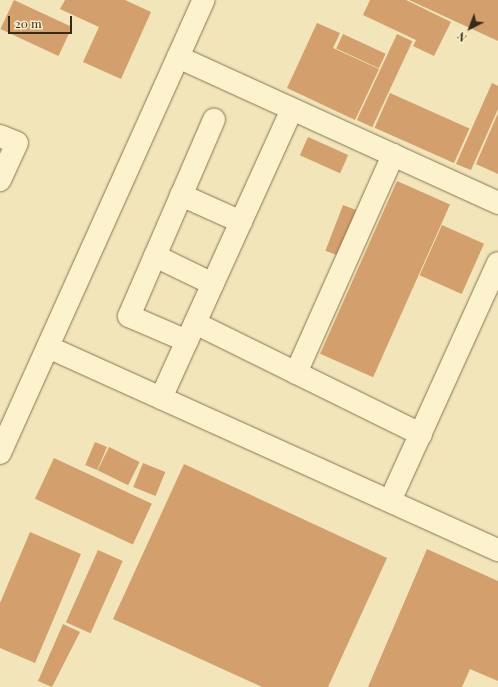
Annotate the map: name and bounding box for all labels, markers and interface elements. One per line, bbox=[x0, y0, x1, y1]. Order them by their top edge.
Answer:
scale bar bbox=[10, 8, 74, 34]
north arrow bbox=[450, 8, 490, 48]
text: 20 m bbox=[15, 15, 42, 31]
text: N bbox=[454, 29, 470, 46]

